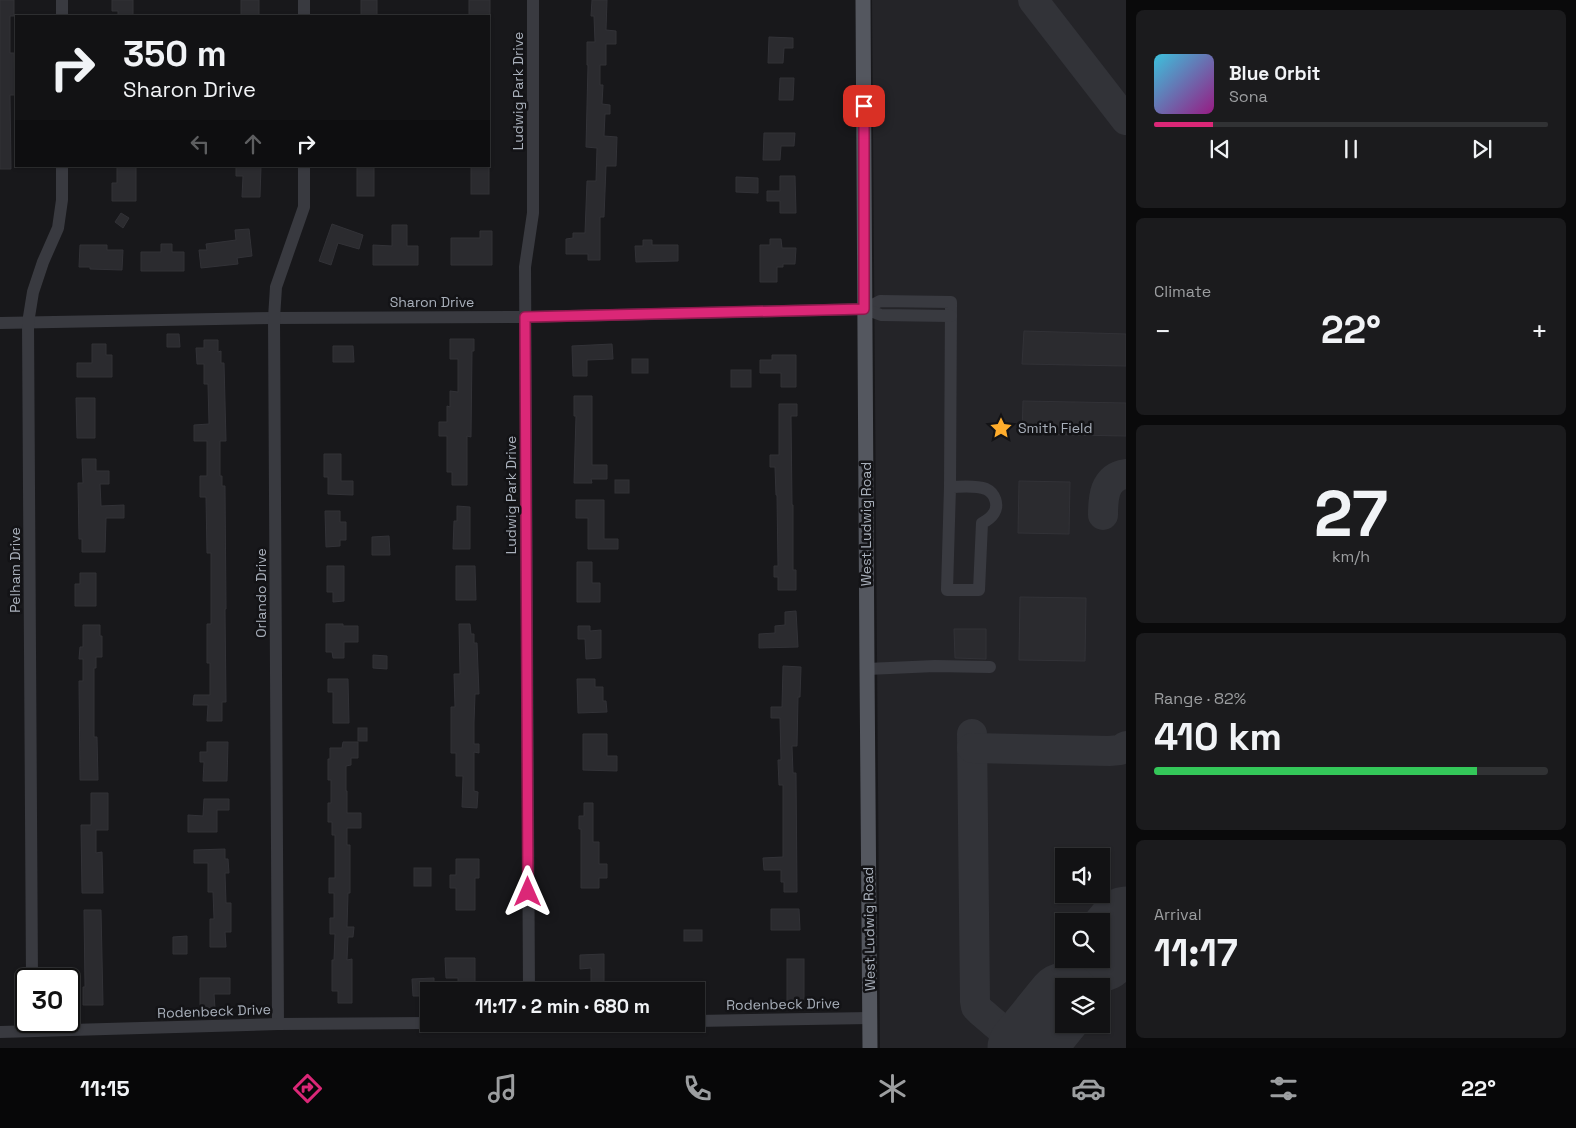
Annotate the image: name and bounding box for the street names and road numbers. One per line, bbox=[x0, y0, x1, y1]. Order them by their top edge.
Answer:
street label: Ludwig Park Drive bbox=[509, 32, 527, 150]
street label: Sharon Drive bbox=[390, 293, 474, 311]
street label: Ludwig Park Drive bbox=[502, 436, 520, 554]
street label: West Ludwig Road bbox=[857, 462, 875, 586]
street label: Pelham Drive bbox=[6, 527, 24, 613]
street label: Orlando Drive bbox=[252, 548, 270, 638]
street label: West Ludwig Road bbox=[859, 867, 879, 991]
street label: Rodenbeck Drive bbox=[726, 994, 840, 1014]
street label: Rodenbeck Drive bbox=[157, 1000, 271, 1022]

